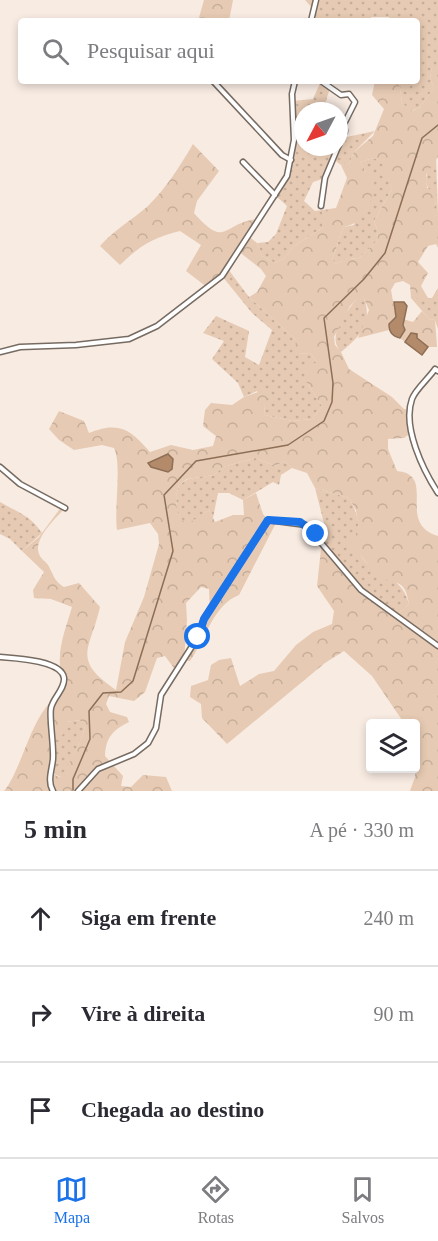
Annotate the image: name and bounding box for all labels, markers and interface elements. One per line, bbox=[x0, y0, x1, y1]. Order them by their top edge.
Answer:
search box bbox=[18, 18, 420, 84]
icon: search bbox=[39, 35, 72, 68]
text: Pesquisar aqui bbox=[87, 38, 215, 63]
north arrow bbox=[294, 102, 348, 156]
route end bbox=[302, 520, 328, 546]
route start bbox=[184, 623, 210, 649]
map controls bbox=[366, 719, 420, 773]
button: layers bbox=[366, 719, 420, 773]
text: 5 min bbox=[24, 815, 87, 844]
text: A pé · 330 m bbox=[310, 819, 414, 841]
icon: ahead bbox=[24, 902, 57, 935]
text: Siga em frente bbox=[81, 905, 216, 930]
text: 240 m bbox=[363, 907, 414, 929]
icon: right bbox=[24, 998, 57, 1031]
text: Vire à direita bbox=[81, 1001, 205, 1026]
text: 90 m bbox=[373, 1003, 414, 1025]
icon: arrive bbox=[24, 1094, 57, 1127]
text: Chegada ao destino bbox=[81, 1097, 264, 1122]
tab: Mapa bbox=[54, 1173, 90, 1227]
tab: Rotas bbox=[198, 1173, 234, 1227]
tab: Salvos bbox=[342, 1173, 384, 1227]

